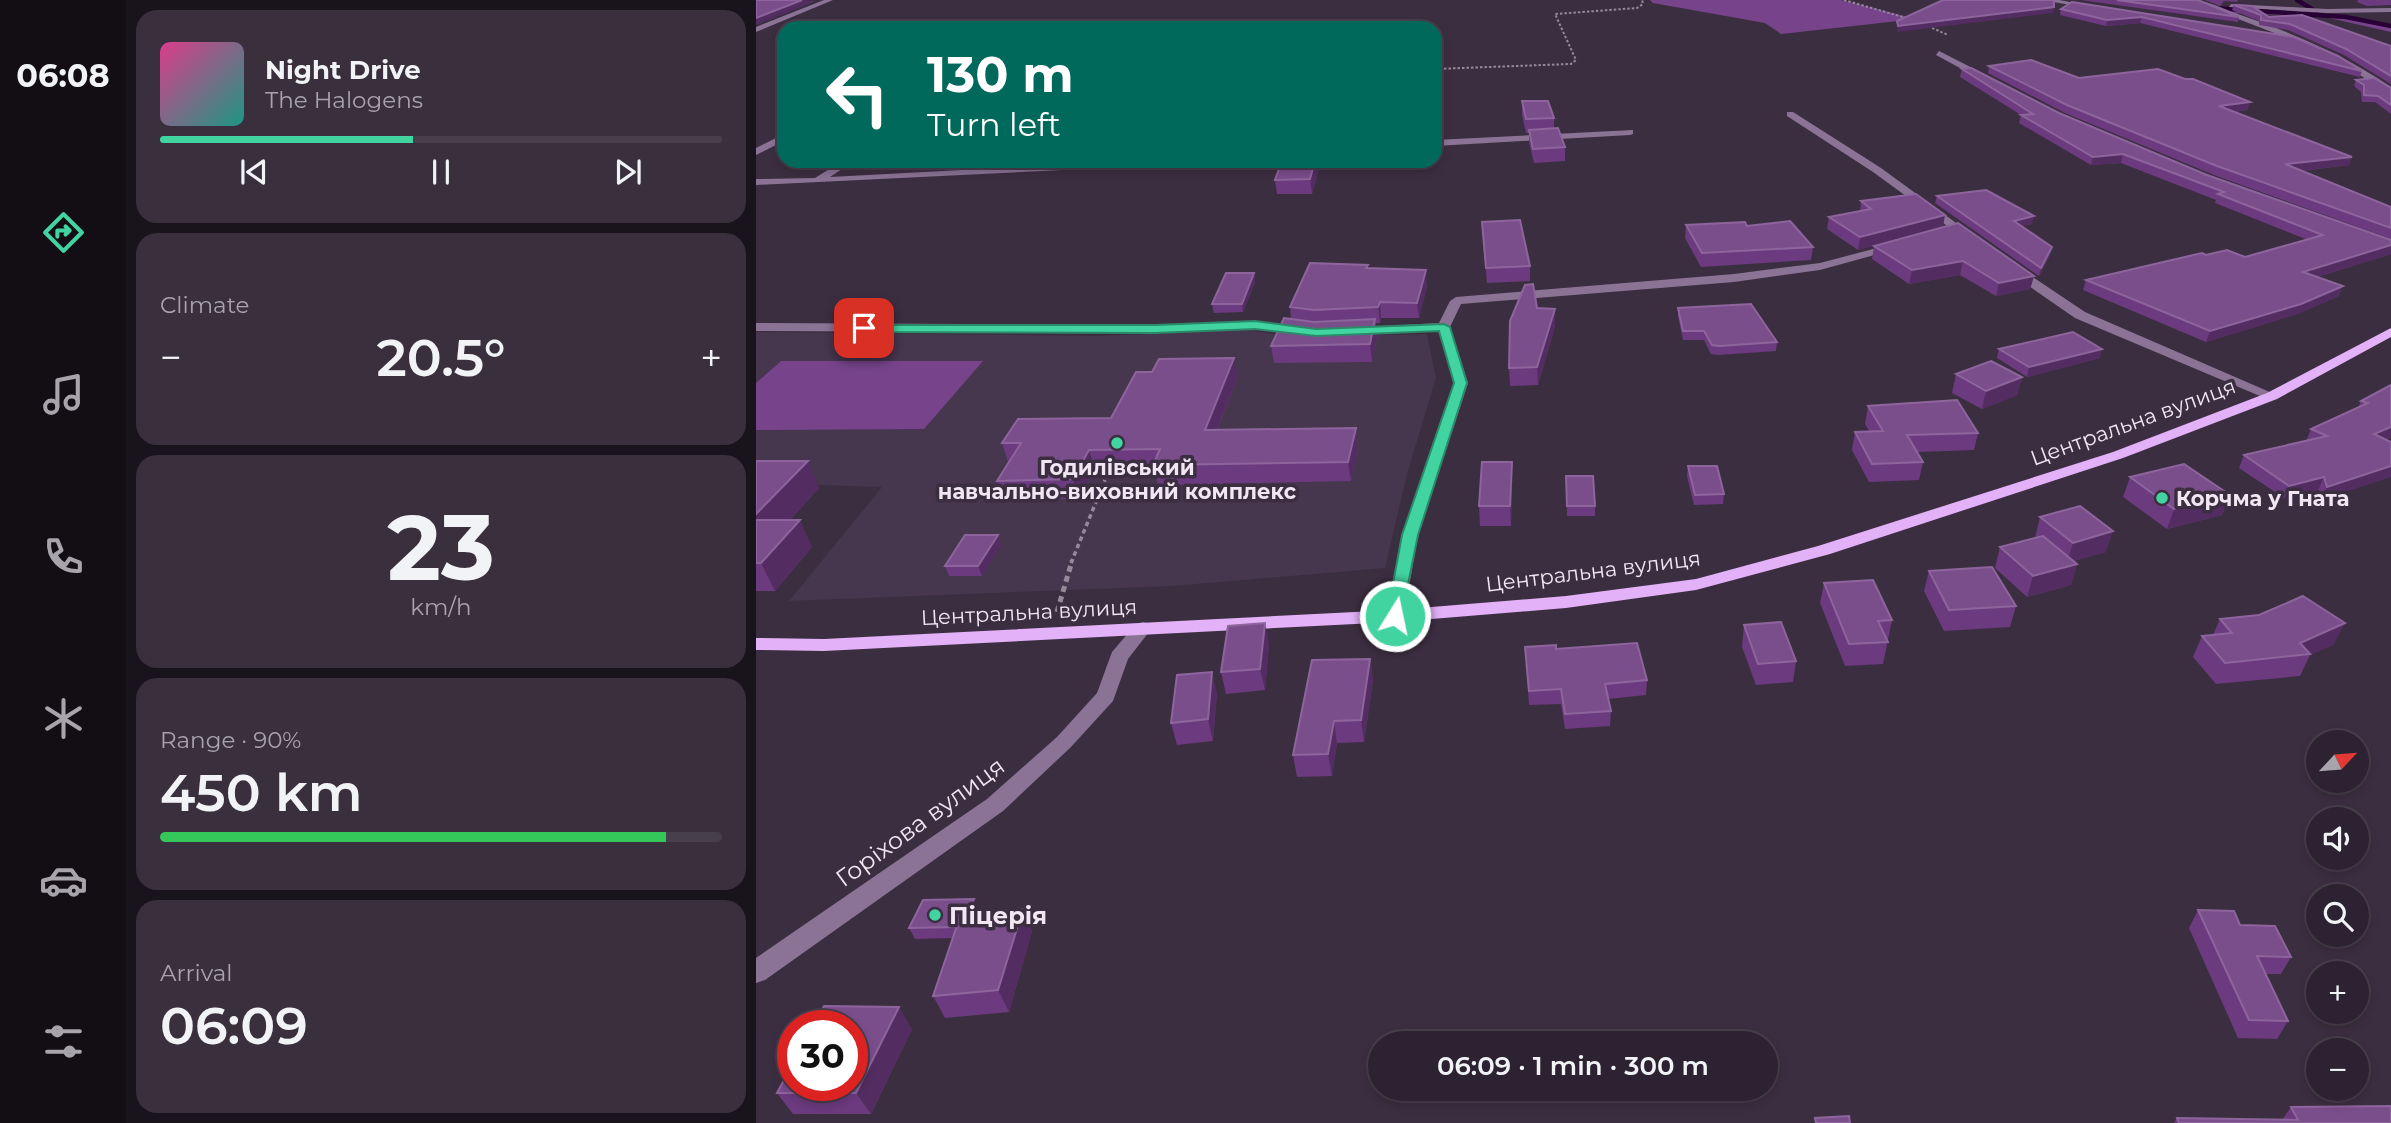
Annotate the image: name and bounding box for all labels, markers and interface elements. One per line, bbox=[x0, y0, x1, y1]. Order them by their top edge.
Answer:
text: 130 m bbox=[927, 45, 1074, 104]
icon: left bbox=[812, 49, 903, 140]
text: Night Drive bbox=[265, 54, 421, 86]
text: 06:08 bbox=[16, 56, 110, 95]
text: The Halogens bbox=[265, 86, 423, 114]
text: Turn left bbox=[927, 105, 1061, 144]
icon: previous bbox=[235, 153, 273, 191]
icon: pause bbox=[422, 153, 460, 191]
icon: next bbox=[609, 153, 647, 191]
icon: directions bbox=[39, 208, 88, 257]
text: Climate bbox=[160, 291, 249, 319]
pin bbox=[834, 298, 894, 358]
icon: arrive bbox=[845, 309, 883, 347]
text: 20.5° bbox=[377, 326, 505, 389]
text: − bbox=[160, 334, 182, 381]
text: + bbox=[700, 334, 722, 381]
icon: music bbox=[39, 370, 88, 419]
street label: Центральна вулиця bbox=[2027, 373, 2239, 471]
marker: Годилівський навчально-виховний комплекс bbox=[1109, 435, 1125, 451]
place label: Годилівський навчально-виховний комплекс bbox=[938, 455, 1297, 504]
place label: Корчма у Гната bbox=[2176, 486, 2349, 511]
marker: Корчма у Гната bbox=[2154, 490, 2170, 506]
text: 23 bbox=[387, 492, 495, 603]
icon: phone bbox=[39, 532, 88, 581]
street label: Центральна вулиця bbox=[1484, 545, 1702, 597]
position arrow bbox=[1358, 579, 1432, 653]
text: km/h bbox=[410, 593, 472, 621]
street label: Центральна вулиця bbox=[920, 594, 1138, 630]
icon: climate bbox=[39, 694, 88, 743]
text: Range · 90% bbox=[160, 726, 301, 754]
north arrow bbox=[2306, 730, 2370, 793]
map controls bbox=[2306, 730, 2369, 1101]
street label: Горіхова вулиця bbox=[830, 751, 1010, 893]
text: 450 km bbox=[160, 761, 363, 824]
button: sound bbox=[2306, 807, 2369, 870]
icon: car bbox=[39, 856, 88, 905]
button: search bbox=[2306, 884, 2369, 947]
place label: Піцерія bbox=[949, 901, 1047, 930]
marker: Піцерія bbox=[927, 907, 943, 923]
text: Arrival bbox=[160, 959, 233, 987]
button: + bbox=[2306, 961, 2369, 1024]
text: 06:09 bbox=[160, 994, 308, 1057]
speed limit sign: 30 bbox=[777, 1010, 868, 1101]
icon: filters bbox=[39, 1017, 88, 1066]
button: − bbox=[2306, 1038, 2369, 1101]
text: 06:09 · 1 min · 300 m bbox=[1437, 1050, 1709, 1082]

